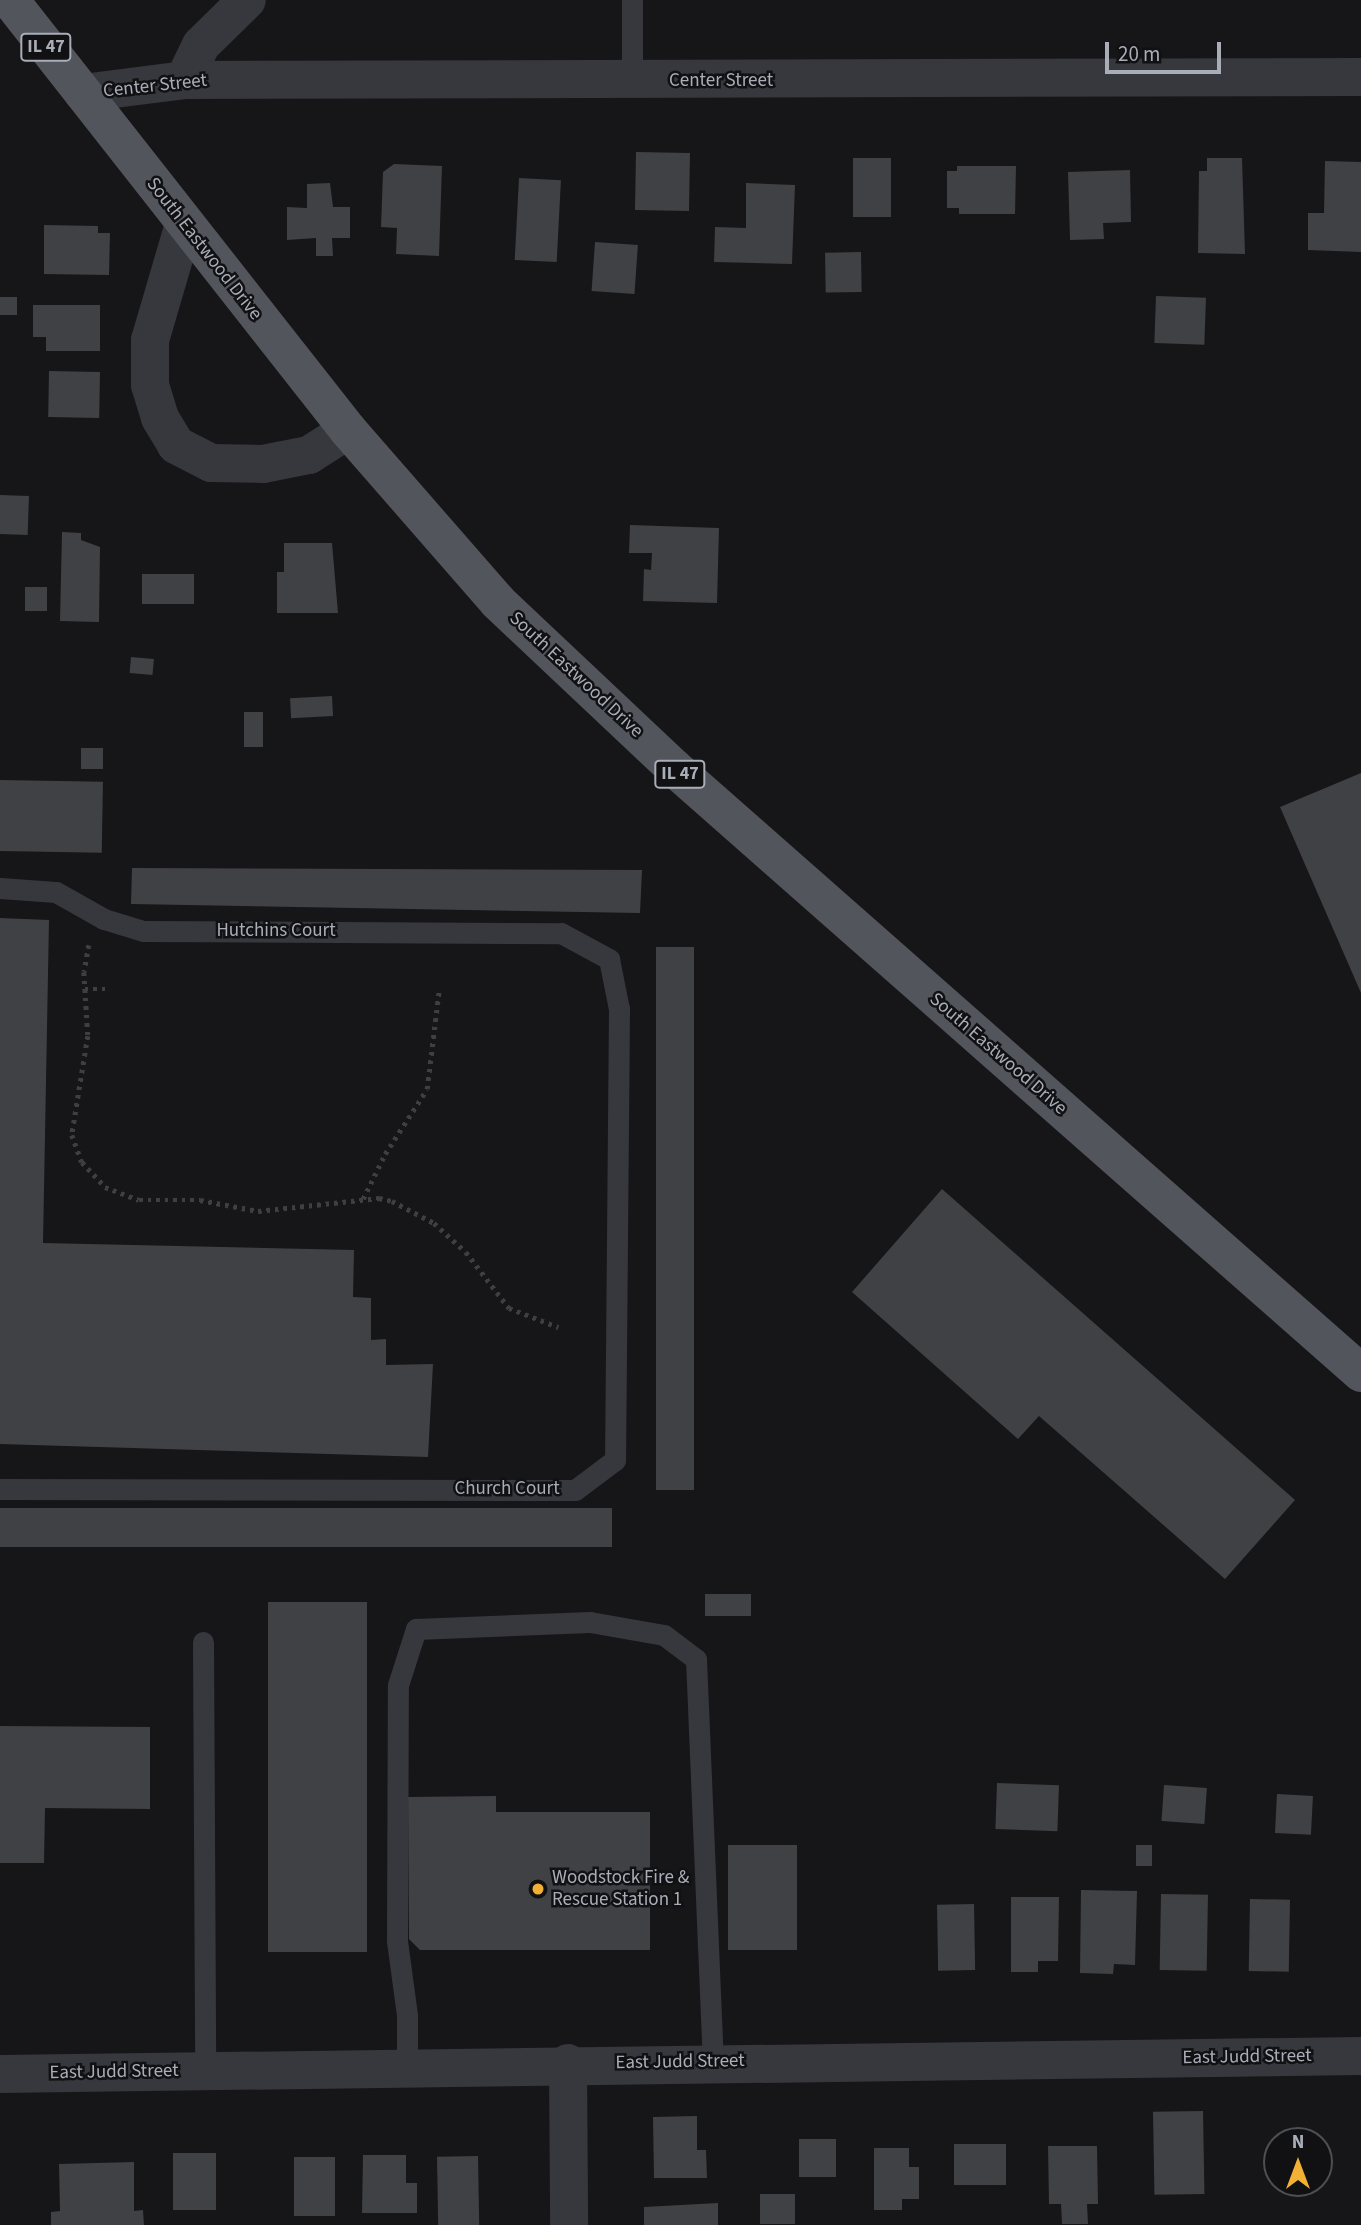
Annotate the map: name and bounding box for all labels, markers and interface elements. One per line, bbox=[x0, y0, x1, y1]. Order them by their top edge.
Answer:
scale bar bbox=[1109, 28, 1224, 72]
road number: IL 47 bbox=[20, 32, 72, 62]
text: 20 m bbox=[1118, 39, 1160, 69]
street label: Center Street bbox=[102, 69, 208, 103]
street label: Center Street bbox=[669, 70, 773, 92]
street label: South Eastwood Drive bbox=[141, 173, 267, 325]
street label: South Eastwood Drive bbox=[504, 607, 648, 743]
road number: IL 47 bbox=[654, 760, 706, 788]
street label: Hutchins Court bbox=[216, 920, 336, 942]
street label: South Eastwood Drive bbox=[925, 988, 1071, 1120]
street label: Church Court bbox=[454, 1478, 560, 1500]
place label: Woodstock Fire & Rescue Station 1 bbox=[552, 1867, 689, 1911]
marker: Woodstock Fire & Rescue Station 1 bbox=[530, 1881, 546, 1897]
street label: East Judd Street bbox=[1182, 2044, 1312, 2070]
street label: East Judd Street bbox=[615, 2049, 745, 2075]
street label: East Judd Street bbox=[49, 2059, 179, 2085]
north arrow bbox=[1263, 2127, 1333, 2197]
text: N bbox=[1292, 2129, 1304, 2156]

